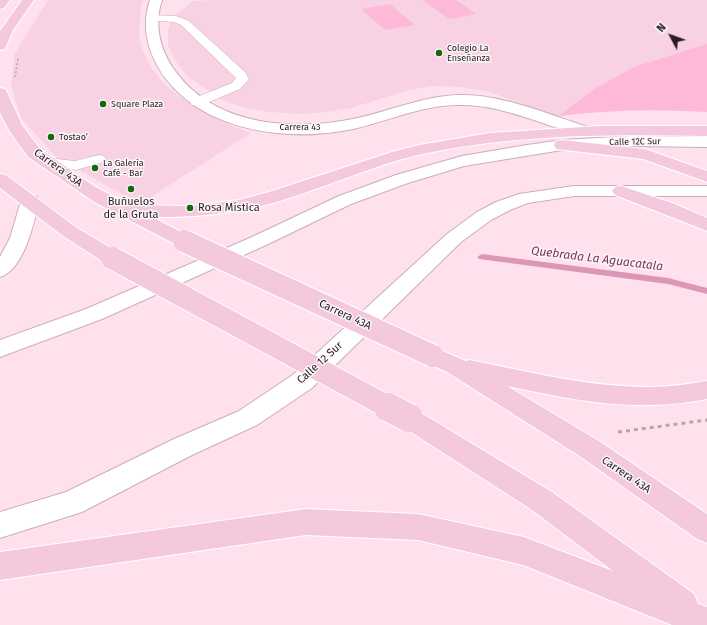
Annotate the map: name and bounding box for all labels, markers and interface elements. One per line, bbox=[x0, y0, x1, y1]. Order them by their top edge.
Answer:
north arrow bbox=[651, 16, 691, 56]
text: N bbox=[654, 21, 669, 35]
place label: Colegio La Enseñanza bbox=[447, 43, 490, 64]
marker: Colegio La Enseñanza bbox=[434, 48, 444, 58]
marker: Square Plaza bbox=[98, 99, 108, 109]
place label: Square Plaza bbox=[111, 99, 163, 109]
street label: Carrera 43 bbox=[280, 122, 320, 132]
marker: Tostao’ bbox=[46, 132, 56, 142]
place label: Tostao’ bbox=[59, 132, 88, 142]
street label: Calle 12C Sur bbox=[609, 136, 661, 148]
street label: Carrera 43A bbox=[31, 146, 85, 190]
place label: La Galería Café - Bar bbox=[103, 158, 144, 179]
marker: La Galería Café - Bar bbox=[90, 163, 100, 173]
marker: Buñuelos de la Gruta bbox=[126, 184, 136, 194]
place label: Buñuelos de la Gruta bbox=[103, 195, 159, 221]
place label: Rosa Mística bbox=[198, 201, 260, 215]
marker: Rosa Mística bbox=[185, 203, 195, 213]
water label: Quebrada La Aguacatala bbox=[530, 244, 664, 274]
street label: Carrera 43A bbox=[317, 297, 373, 333]
street label: Calle 12 Sur bbox=[294, 339, 346, 387]
street label: Carrera 43A bbox=[599, 454, 653, 496]

